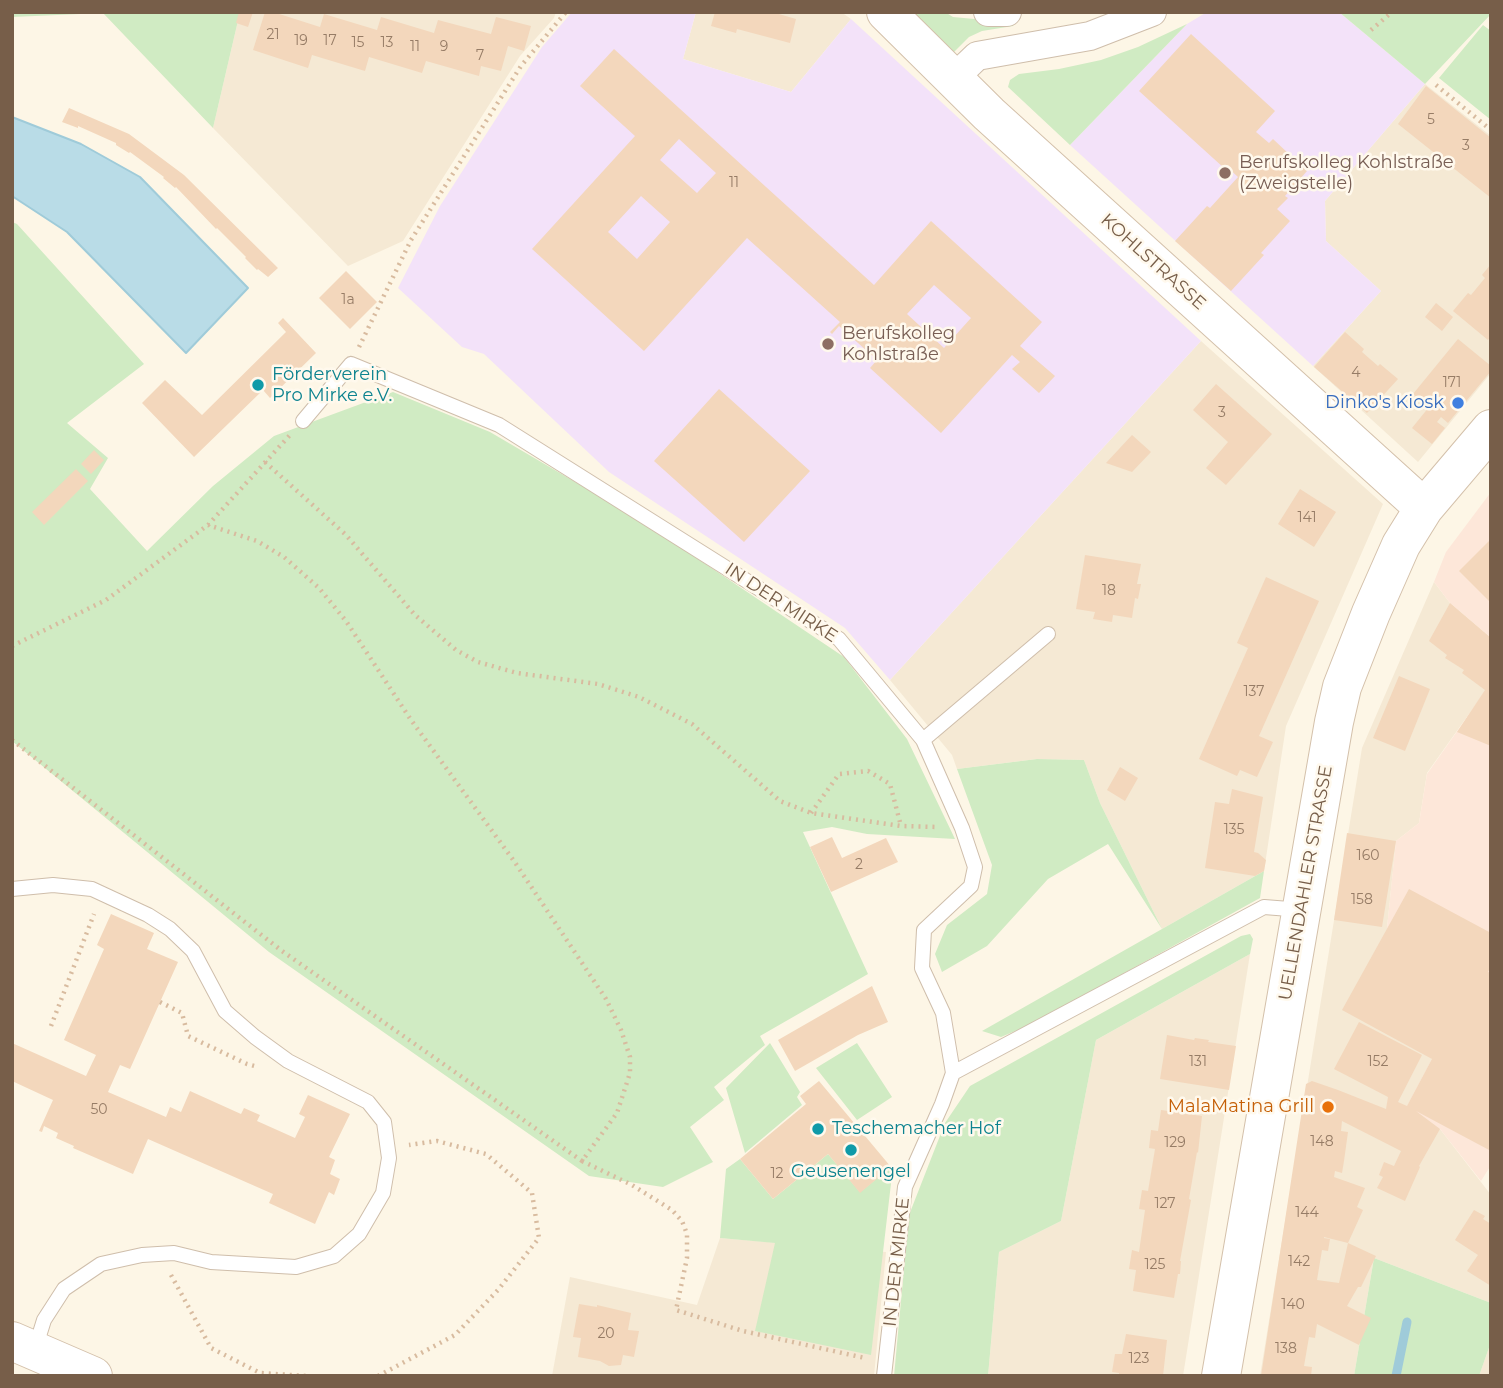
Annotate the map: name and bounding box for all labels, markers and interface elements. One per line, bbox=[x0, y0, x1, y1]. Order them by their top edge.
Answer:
house number: 21 bbox=[266, 27, 280, 43]
house number: 19 bbox=[294, 33, 308, 49]
house number: 17 bbox=[323, 33, 337, 49]
house number: 15 bbox=[352, 35, 364, 51]
house number: 13 bbox=[381, 35, 393, 51]
house number: 11 bbox=[410, 39, 420, 55]
house number: 9 bbox=[440, 39, 448, 55]
house number: 7 bbox=[476, 48, 484, 64]
house number: 5 bbox=[1427, 112, 1435, 128]
house number: 3 bbox=[1462, 138, 1470, 154]
place label: Berufskolleg Kohlstraße (Zweigstelle) bbox=[1239, 152, 1454, 194]
marker: Berufskolleg Kohlstraße (Zweigstelle) bbox=[1217, 165, 1233, 181]
house number: 11 bbox=[729, 175, 739, 191]
street label: KOHLSTRASSE bbox=[1096, 209, 1210, 315]
house number: 1a bbox=[341, 292, 355, 308]
place label: Berufskolleg Kohlstraße bbox=[842, 323, 955, 366]
marker: Berufskolleg Kohlstraße bbox=[820, 336, 836, 352]
place label: Förderverein Pro Mirke e.V. bbox=[272, 364, 392, 406]
house number: 4 bbox=[1351, 365, 1361, 381]
house number: 171 bbox=[1443, 375, 1461, 391]
marker: Förderverein Pro Mirke e.V. bbox=[250, 377, 266, 393]
place label: Dinko's Kiosk bbox=[1325, 392, 1444, 414]
marker: Dinko's Kiosk bbox=[1450, 395, 1466, 411]
house number: 3 bbox=[1218, 405, 1226, 421]
house number: 141 bbox=[1297, 510, 1317, 526]
street label: IN DER MIRKE bbox=[721, 559, 841, 647]
house number: 18 bbox=[1102, 583, 1116, 599]
house number: 137 bbox=[1243, 684, 1265, 700]
street label: UELLENDAHLER STRASSE bbox=[1275, 764, 1337, 1002]
house number: 135 bbox=[1224, 822, 1244, 838]
house number: 160 bbox=[1357, 848, 1379, 864]
house number: 2 bbox=[855, 857, 863, 873]
house number: 158 bbox=[1351, 892, 1373, 908]
house number: 131 bbox=[1189, 1054, 1207, 1070]
house number: 152 bbox=[1368, 1054, 1388, 1070]
place label: MalaMatina Grill bbox=[1168, 1096, 1314, 1118]
marker: MalaMatina Grill bbox=[1320, 1099, 1336, 1115]
house number: 50 bbox=[90, 1102, 108, 1118]
place label: Teschemacher Hof bbox=[832, 1118, 1001, 1140]
marker: Teschemacher Hof bbox=[810, 1121, 826, 1137]
house number: 148 bbox=[1310, 1134, 1334, 1150]
house number: 129 bbox=[1164, 1135, 1186, 1151]
marker: Geusenengel bbox=[843, 1142, 859, 1158]
place label: Geusenengel bbox=[791, 1161, 911, 1183]
house number: 12 bbox=[770, 1166, 784, 1182]
street label: IN DER MIRKE bbox=[879, 1196, 915, 1328]
house number: 127 bbox=[1154, 1196, 1176, 1212]
house number: 144 bbox=[1295, 1205, 1319, 1221]
house number: 142 bbox=[1288, 1254, 1310, 1270]
house number: 125 bbox=[1145, 1257, 1165, 1273]
house number: 140 bbox=[1281, 1297, 1305, 1313]
house number: 20 bbox=[597, 1326, 615, 1342]
house number: 138 bbox=[1275, 1341, 1297, 1357]
house number: 123 bbox=[1129, 1351, 1149, 1367]

